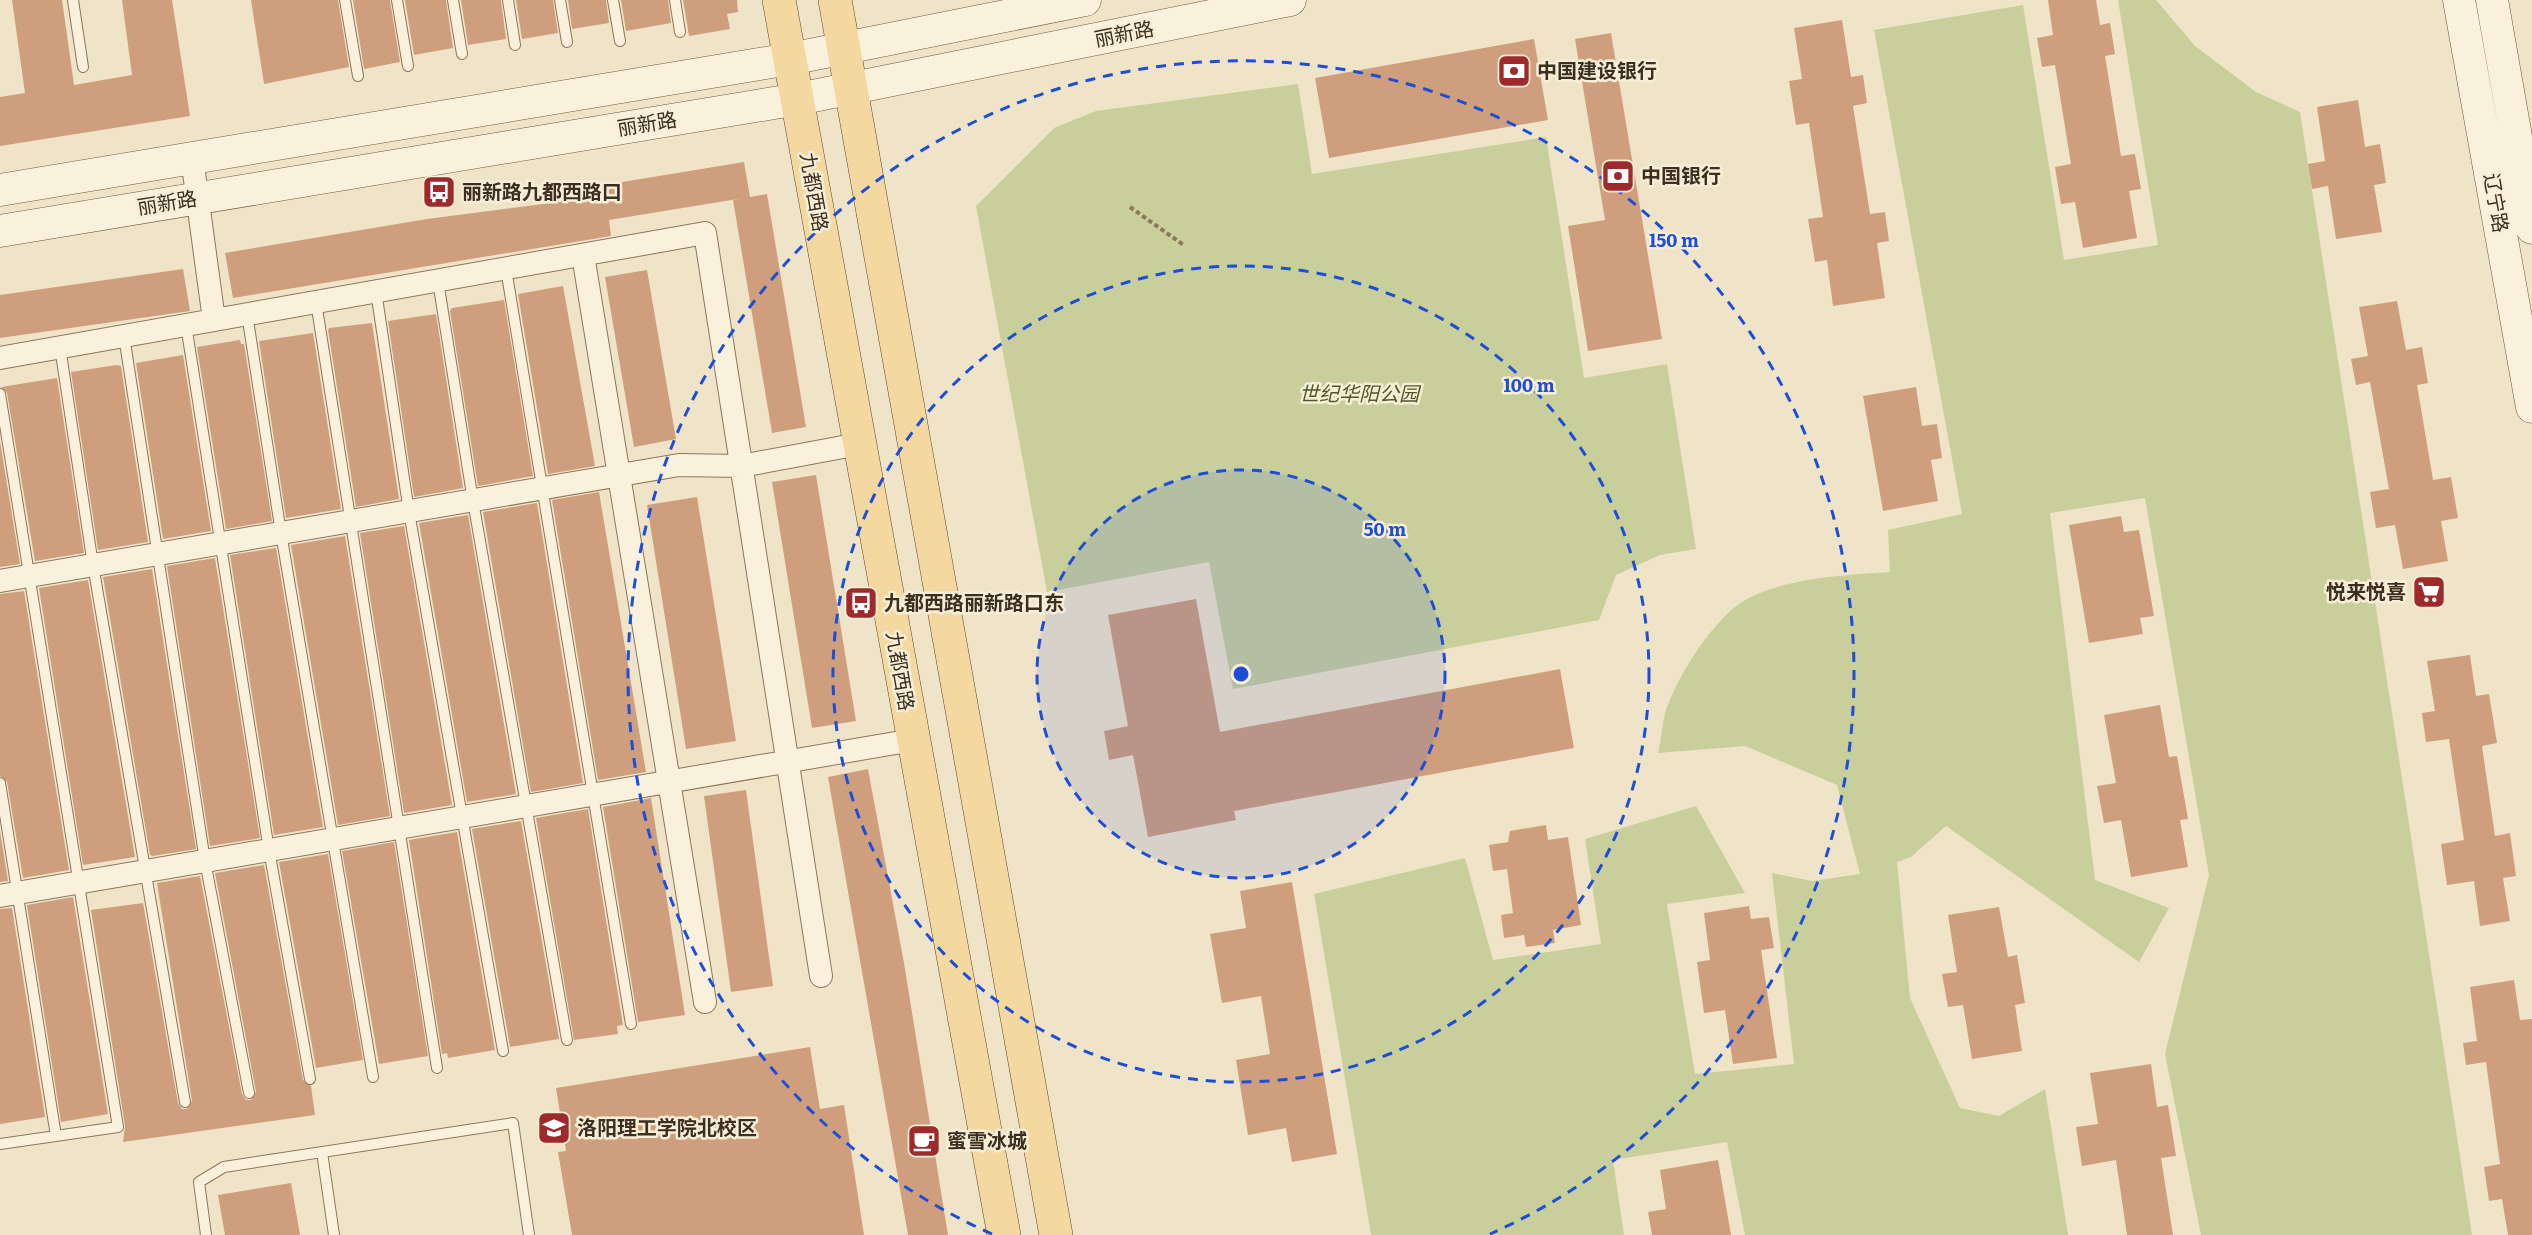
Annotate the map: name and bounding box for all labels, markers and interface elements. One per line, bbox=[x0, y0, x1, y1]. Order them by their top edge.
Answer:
street label: 丽新路 bbox=[1091, 12, 1156, 52]
bank icon: 中国建设银行 bbox=[1496, 53, 1532, 89]
place label: 中国建设银行 bbox=[1537, 54, 1657, 84]
street label: 丽新路 bbox=[615, 103, 679, 142]
street label: 九都西路 bbox=[794, 150, 838, 234]
bank icon: 中国银行 bbox=[1600, 158, 1636, 194]
place label: 中国银行 bbox=[1641, 159, 1721, 189]
street label: 辽宁路 bbox=[2478, 171, 2518, 235]
bus stop icon: 丽新路九都西路口 bbox=[421, 174, 457, 210]
place label: 丽新路九都西路口 bbox=[462, 175, 622, 205]
street label: 丽新路 bbox=[135, 182, 199, 221]
text: 150 m bbox=[1649, 226, 1699, 253]
text: 100 m bbox=[1503, 371, 1555, 398]
park label: 世纪华阳公园 bbox=[1299, 377, 1422, 407]
text: 50 m bbox=[1364, 515, 1406, 542]
supermarket icon: 悦来悦喜 bbox=[2411, 574, 2447, 610]
place label: 悦来悦喜 bbox=[2326, 575, 2406, 605]
bus stop icon: 九都西路丽新路口东 bbox=[843, 585, 879, 621]
place label: 九都西路丽新路口东 bbox=[884, 586, 1064, 616]
street label: 九都西路 bbox=[880, 629, 924, 713]
centre of rings bbox=[1231, 664, 1251, 684]
school or university icon: 洛阳理工学院北校区 bbox=[536, 1110, 572, 1146]
place label: 洛阳理工学院北校区 bbox=[577, 1111, 757, 1141]
cafe icon: 蜜雪冰城 bbox=[906, 1123, 942, 1159]
place label: 蜜雪冰城 bbox=[947, 1124, 1027, 1154]

